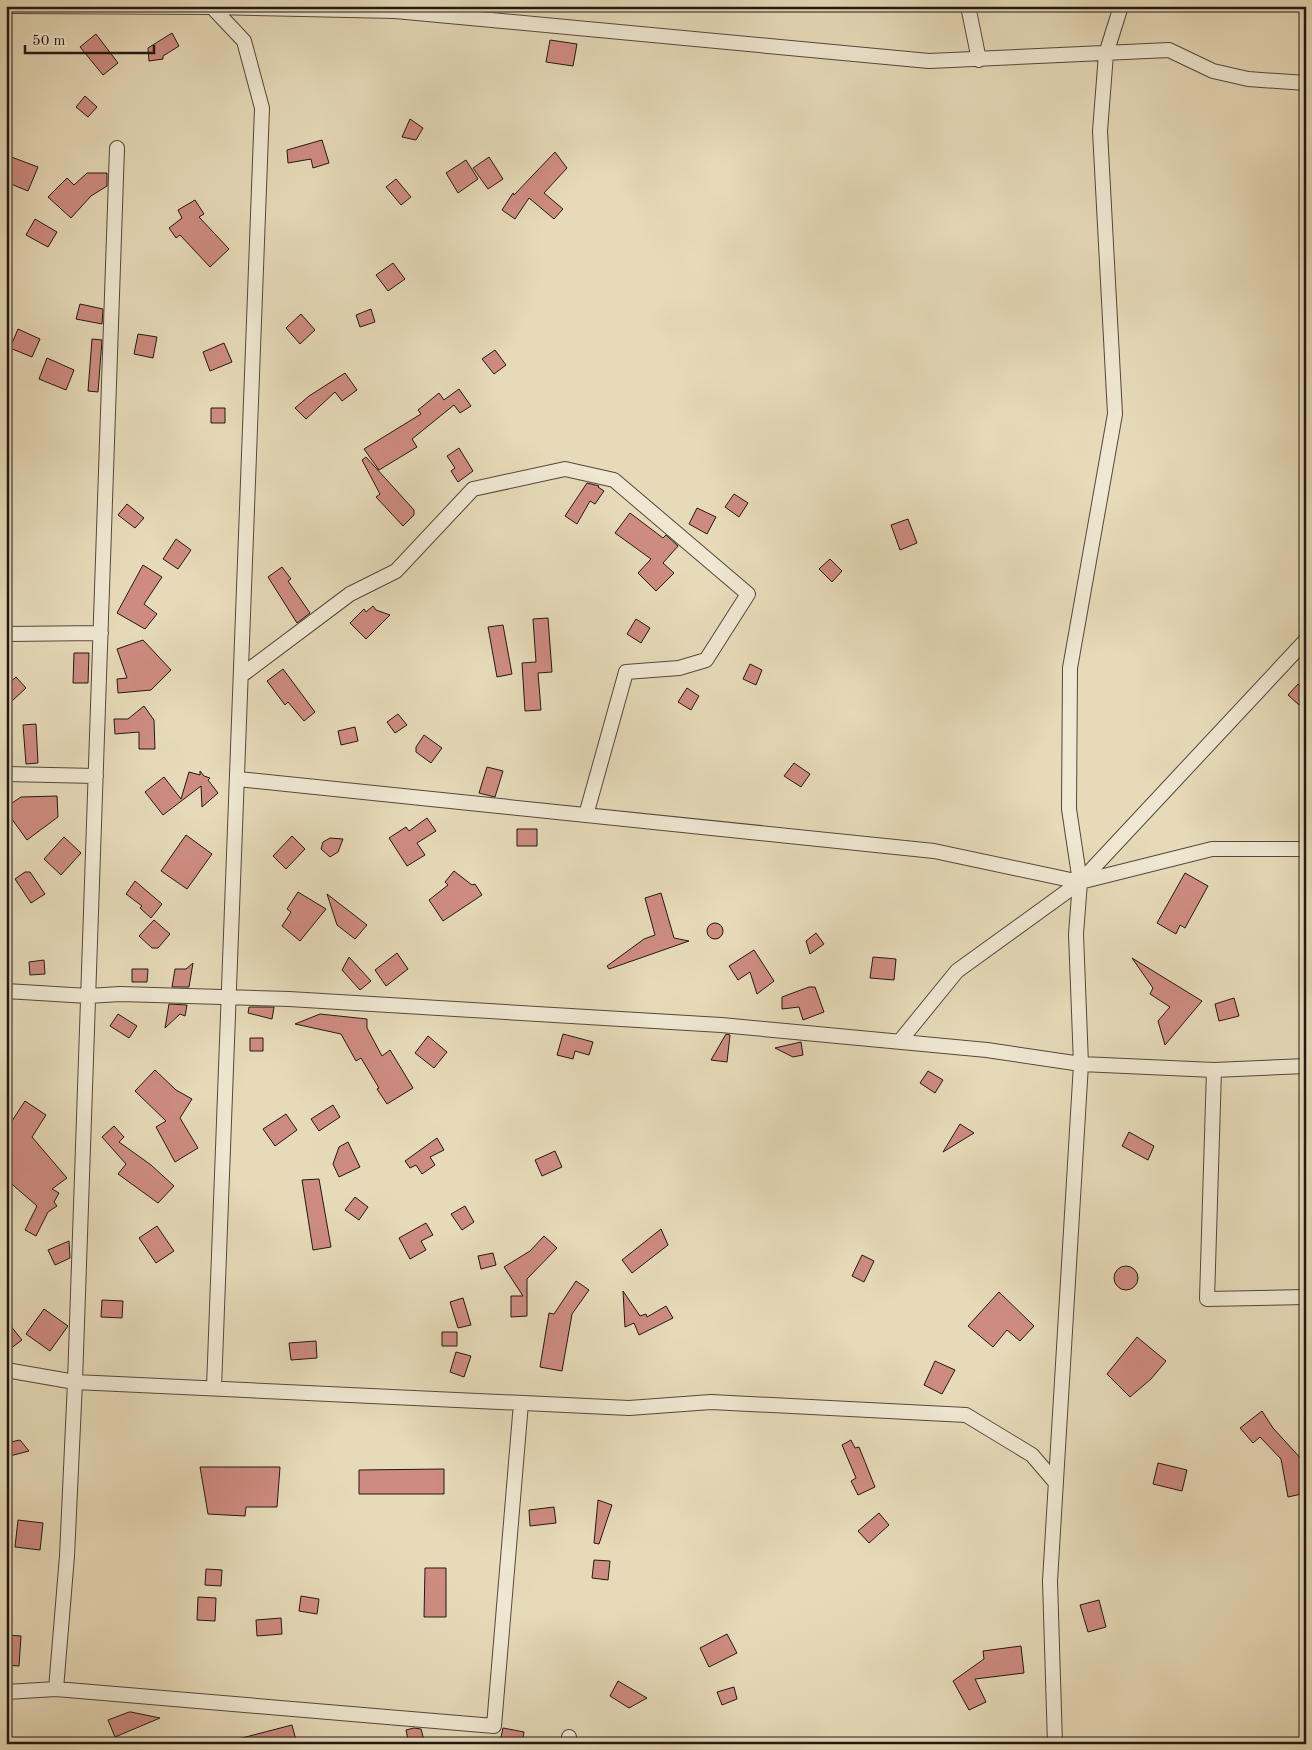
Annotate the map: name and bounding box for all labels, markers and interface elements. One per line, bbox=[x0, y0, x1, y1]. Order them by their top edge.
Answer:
scale bar bbox=[25, 22, 154, 54]
text: 50 m bbox=[32, 34, 66, 49]

